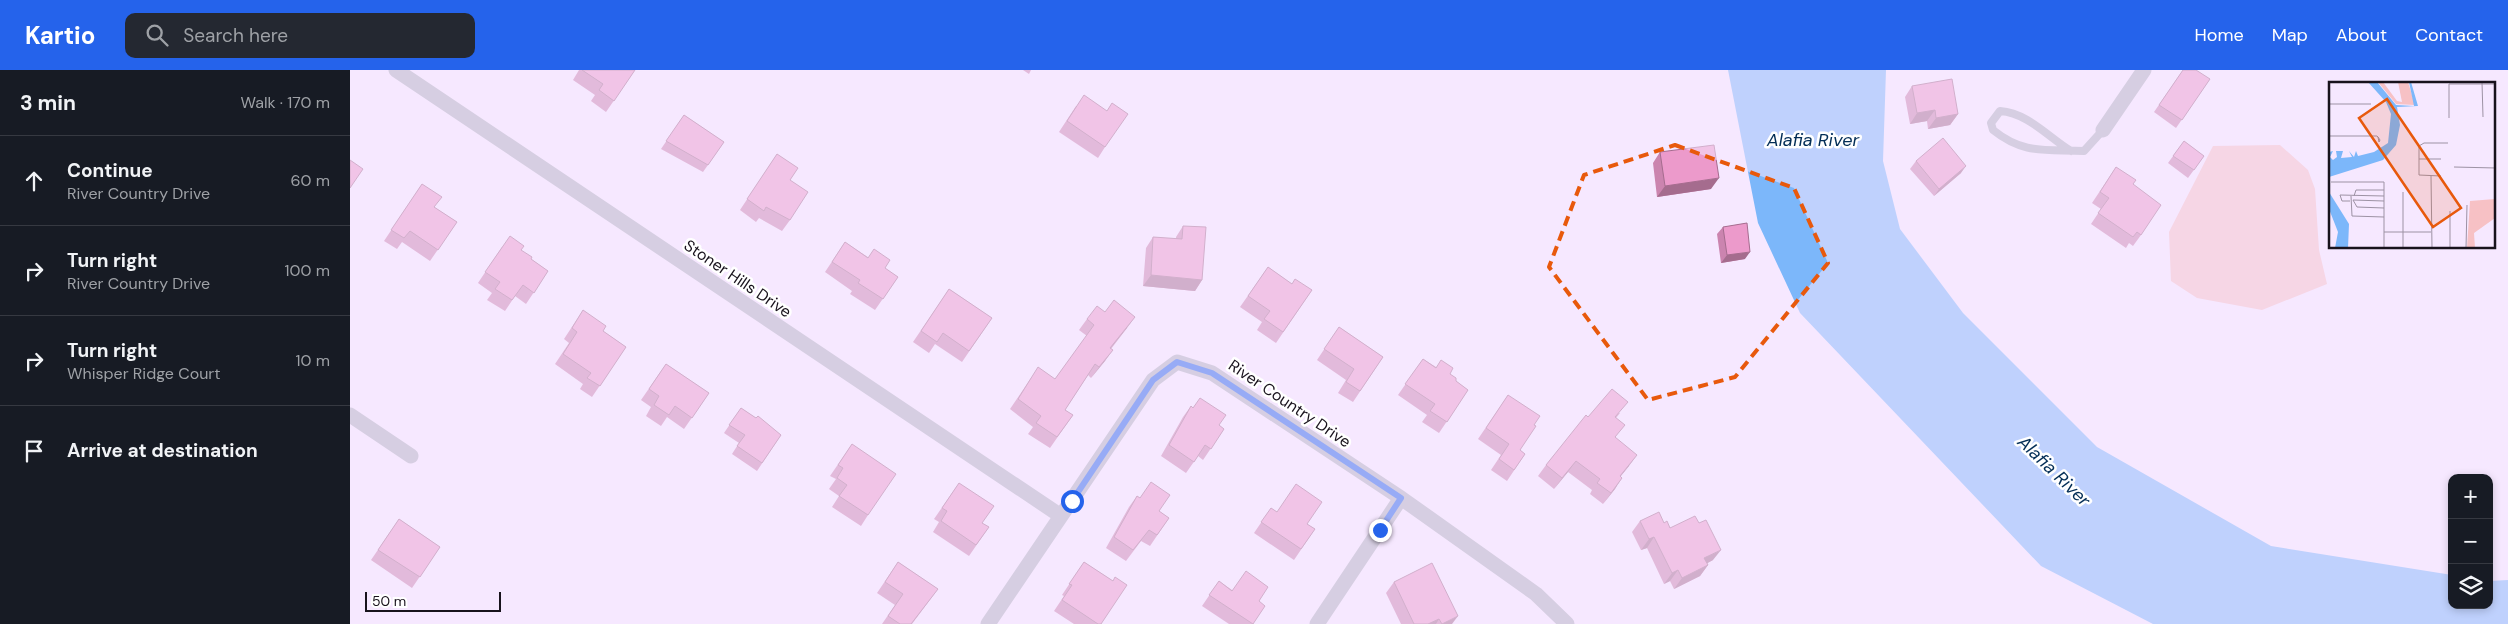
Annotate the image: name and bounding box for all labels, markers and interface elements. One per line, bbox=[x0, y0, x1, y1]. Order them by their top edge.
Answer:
search box bbox=[125, 13, 475, 58]
text: Kartio bbox=[25, 20, 95, 51]
icon: search bbox=[143, 21, 171, 49]
text: Search here bbox=[183, 23, 288, 48]
text: Home bbox=[2194, 23, 2244, 47]
text: Map bbox=[2272, 23, 2308, 47]
text: About bbox=[2336, 23, 2387, 47]
text: Contact bbox=[2415, 23, 2483, 47]
inset map bbox=[2329, 82, 2496, 249]
text: 3 min bbox=[20, 89, 76, 117]
text: Walk · 170 m bbox=[241, 92, 330, 113]
water label: Alafia River bbox=[1766, 128, 1861, 152]
text: Continue bbox=[67, 158, 153, 183]
icon: ahead bbox=[20, 167, 48, 195]
text: 60 m bbox=[290, 170, 330, 191]
text: River Country Drive bbox=[67, 183, 210, 204]
street label: Stoner Hills Drive bbox=[680, 235, 796, 322]
text: Turn right bbox=[67, 248, 157, 273]
icon: right bbox=[20, 257, 48, 285]
text: 100 m bbox=[285, 260, 330, 281]
text: River Country Drive bbox=[67, 273, 210, 294]
text: Turn right bbox=[67, 338, 157, 363]
icon: right bbox=[20, 347, 48, 375]
text: 10 m bbox=[296, 350, 330, 371]
street label: River Country Drive bbox=[1224, 355, 1355, 452]
text: Whisper Ridge Court bbox=[67, 363, 221, 384]
water label: Alafia River bbox=[2012, 430, 2097, 513]
icon: arrive bbox=[20, 437, 48, 465]
text: Arrive at destination bbox=[67, 438, 258, 463]
map controls bbox=[2448, 474, 2493, 609]
button: + bbox=[2448, 474, 2493, 519]
route start bbox=[1061, 490, 1084, 513]
route end bbox=[1369, 519, 1392, 542]
button: − bbox=[2448, 519, 2493, 564]
button: layers bbox=[2448, 564, 2493, 609]
scale bar bbox=[365, 589, 501, 612]
text: 50 m bbox=[372, 592, 406, 610]

